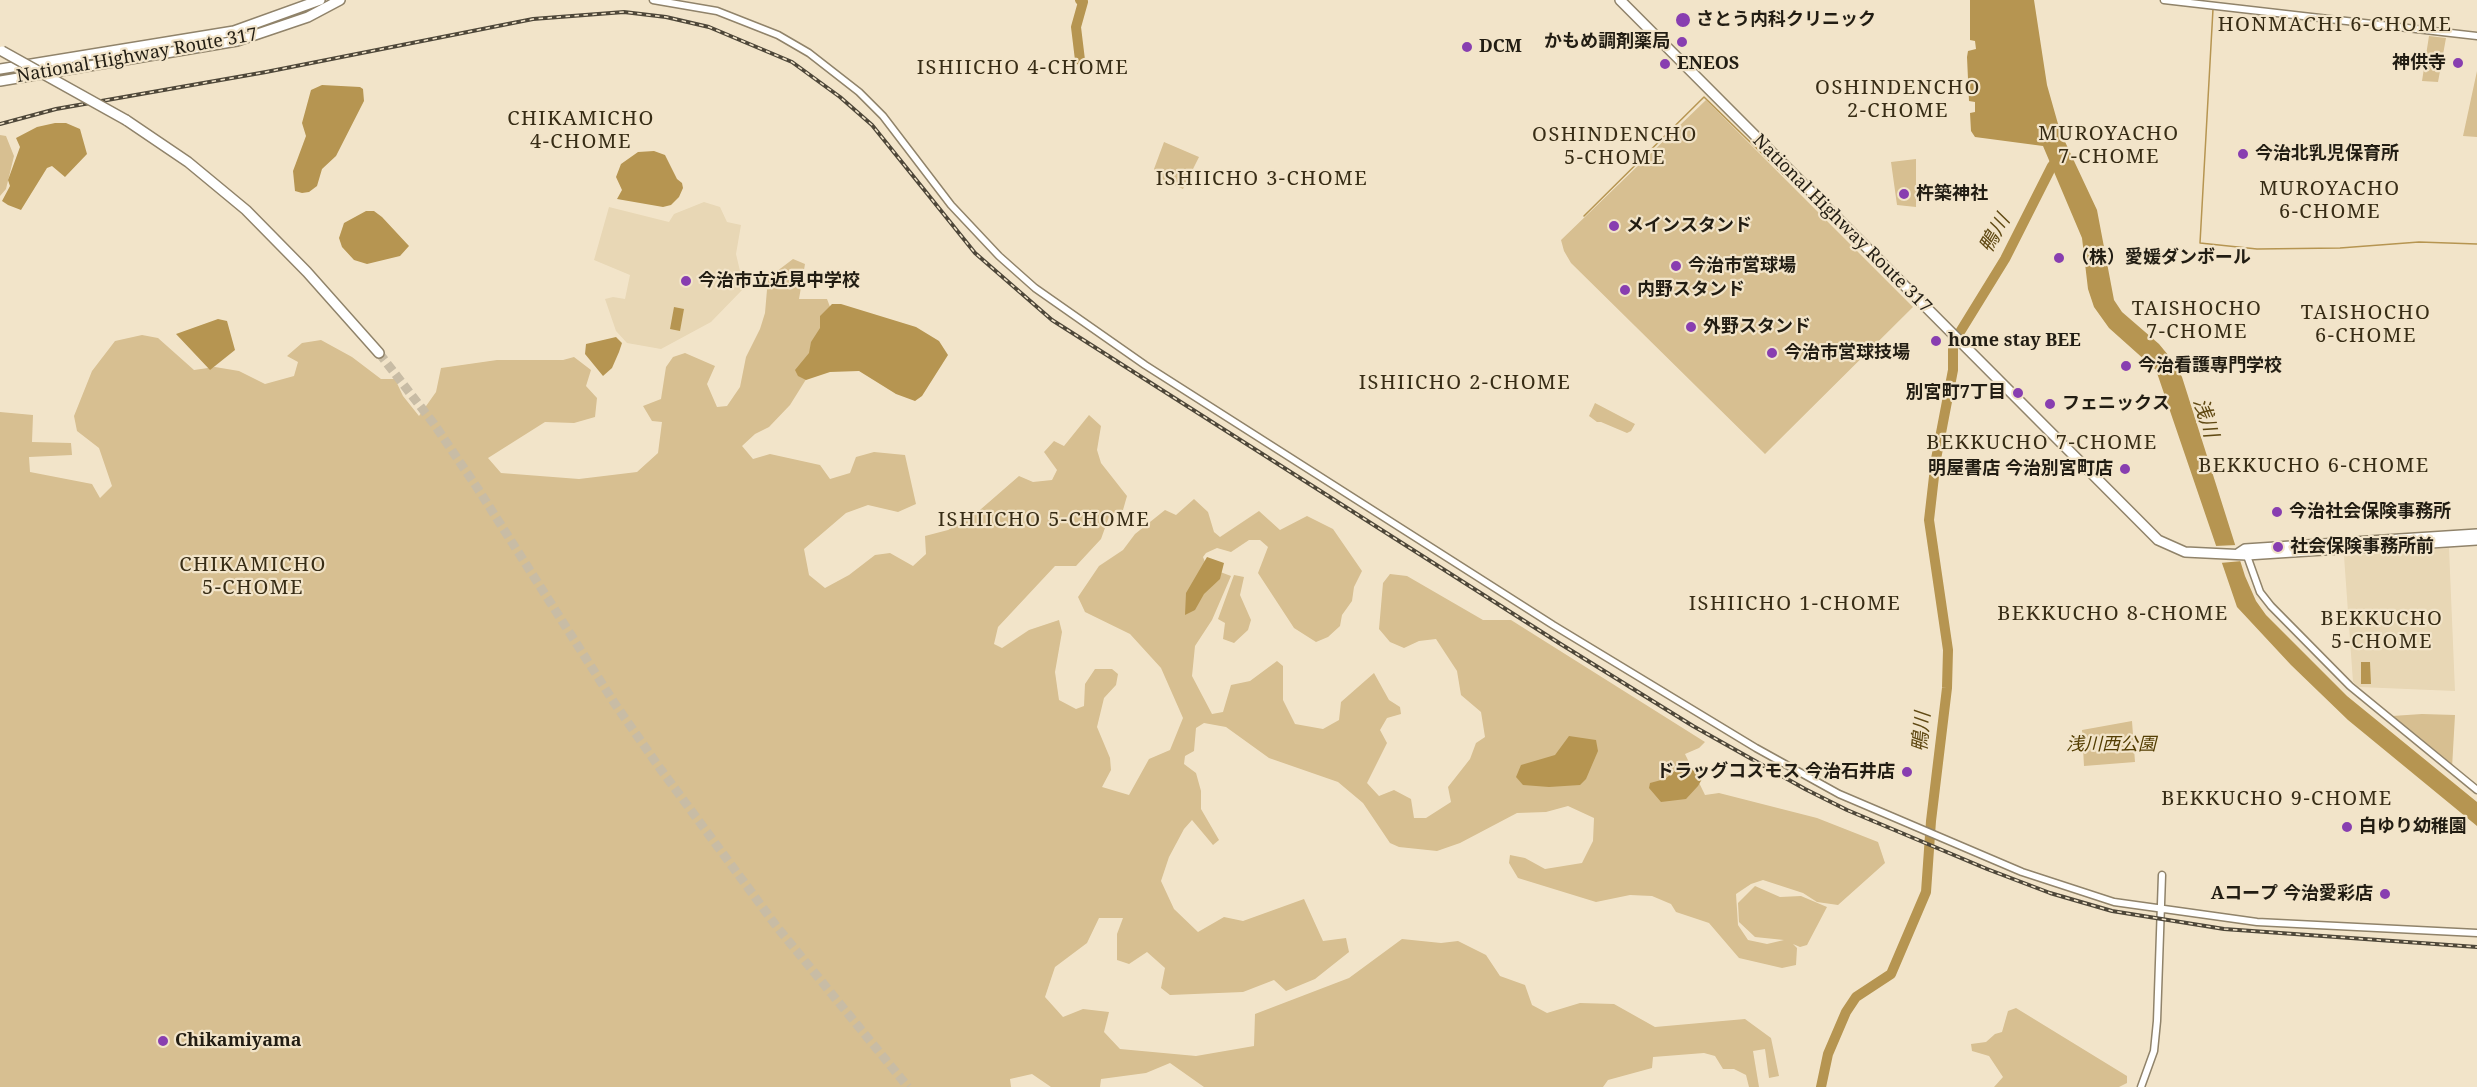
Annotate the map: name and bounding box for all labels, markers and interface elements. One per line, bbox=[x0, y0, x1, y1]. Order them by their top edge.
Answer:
place label: さとう内科クリニック bbox=[1696, 9, 1876, 31]
marker: さとう内科クリニック bbox=[1674, 11, 1692, 29]
district label: HONMACHI 6-CHOME bbox=[2218, 13, 2452, 37]
street label: National Highway Route 317 bbox=[15, 24, 259, 88]
place label: かもめ調剤薬局 bbox=[1544, 31, 1670, 53]
marker: かもめ調剤薬局 bbox=[1675, 35, 1689, 49]
place label: DCM bbox=[1479, 36, 1522, 58]
marker: DCM bbox=[1460, 40, 1474, 54]
place label: 神供寺 bbox=[2392, 52, 2446, 74]
place label: ENEOS bbox=[1677, 53, 1739, 75]
district label: ISHIICHO 4-CHOME bbox=[917, 56, 1129, 80]
marker: 神供寺 bbox=[2451, 56, 2465, 70]
marker: ENEOS bbox=[1658, 57, 1672, 71]
district label: OSHINDENCHO 2-CHOME bbox=[1815, 76, 1981, 123]
district label: CHIKAMICHO 4-CHOME bbox=[507, 107, 655, 154]
district label: MUROYACHO 7-CHOME bbox=[2038, 122, 2180, 169]
district label: OSHINDENCHO 5-CHOME bbox=[1532, 123, 1698, 170]
street label: National Highway Route 317 bbox=[1748, 130, 1936, 318]
place label: 今治北乳児保育所 bbox=[2255, 143, 2399, 165]
marker: 今治北乳児保育所 bbox=[2236, 147, 2250, 161]
district label: ISHIICHO 3-CHOME bbox=[1156, 167, 1368, 191]
district label: MUROYACHO 6-CHOME bbox=[2259, 177, 2401, 224]
place label: 杵築神社 bbox=[1916, 183, 1988, 205]
marker: 杵築神社 bbox=[1897, 187, 1911, 201]
water label: 鴨川 bbox=[1975, 211, 2015, 257]
place label: メインスタンド bbox=[1626, 215, 1752, 237]
marker: メインスタンド bbox=[1607, 219, 1621, 233]
place label: （株）愛媛ダンボール bbox=[2071, 247, 2251, 269]
marker: （株）愛媛ダンボール bbox=[2052, 251, 2066, 265]
place label: 今治市営球場 bbox=[1688, 255, 1796, 277]
marker: 今治市営球場 bbox=[1669, 259, 1683, 273]
place label: 今治市立近見中学校 bbox=[698, 270, 860, 292]
marker: 今治市立近見中学校 bbox=[679, 274, 693, 288]
place label: 内野スタンド bbox=[1637, 279, 1745, 301]
marker: 内野スタンド bbox=[1618, 283, 1632, 297]
district label: TAISHOCHO 7-CHOME bbox=[2132, 297, 2262, 344]
district label: TAISHOCHO 6-CHOME bbox=[2301, 301, 2431, 348]
place label: 外野スタンド bbox=[1703, 316, 1811, 338]
marker: 外野スタンド bbox=[1684, 320, 1698, 334]
place label: home stay BEE bbox=[1948, 330, 2081, 352]
marker: home stay BEE bbox=[1929, 334, 1943, 348]
place label: 今治市営球技場 bbox=[1784, 342, 1910, 364]
marker: 今治市営球技場 bbox=[1765, 346, 1779, 360]
place label: 今治看護専門学校 bbox=[2138, 355, 2282, 377]
marker: 今治看護専門学校 bbox=[2119, 359, 2133, 373]
district label: ISHIICHO 2-CHOME bbox=[1359, 371, 1571, 395]
place label: 別宮町7丁目 bbox=[1906, 382, 2006, 404]
marker: 別宮町7丁目 bbox=[2011, 386, 2025, 400]
place label: フェニックス bbox=[2062, 393, 2170, 415]
water label: 浅川 bbox=[2187, 395, 2223, 441]
marker: フェニックス bbox=[2043, 397, 2057, 411]
district label: BEKKUCHO 7-CHOME bbox=[1926, 431, 2158, 455]
district label: BEKKUCHO 6-CHOME bbox=[2198, 454, 2430, 478]
place label: 明屋書店 今治別宮町店 bbox=[1928, 458, 2113, 480]
marker: 明屋書店 今治別宮町店 bbox=[2118, 462, 2132, 476]
place label: 今治社会保険事務所 bbox=[2289, 501, 2451, 523]
marker: 今治社会保険事務所 bbox=[2270, 505, 2284, 519]
district label: ISHIICHO 5-CHOME bbox=[938, 508, 1150, 532]
place label: 社会保険事務所前 bbox=[2290, 536, 2434, 558]
marker: 社会保険事務所前 bbox=[2271, 540, 2285, 554]
district label: CHIKAMICHO 5-CHOME bbox=[179, 553, 327, 600]
district label: ISHIICHO 1-CHOME bbox=[1689, 592, 1901, 616]
district label: BEKKUCHO 8-CHOME bbox=[1997, 602, 2229, 626]
district label: BEKKUCHO 5-CHOME bbox=[2321, 607, 2443, 654]
water label: 鴨川 bbox=[1908, 711, 1936, 753]
park label: 浅川西公園 bbox=[2066, 734, 2156, 756]
place label: ドラッグコスモス 今治石井店 bbox=[1656, 761, 1895, 783]
marker: ドラッグコスモス 今治石井店 bbox=[1900, 765, 1914, 779]
district label: BEKKUCHO 9-CHOME bbox=[2161, 787, 2393, 811]
place label: 白ゆり幼稚園 bbox=[2359, 816, 2467, 838]
marker: 白ゆり幼稚園 bbox=[2340, 820, 2354, 834]
place label: Aコープ 今治愛彩店 bbox=[2211, 883, 2373, 905]
marker: Aコープ 今治愛彩店 bbox=[2378, 887, 2392, 901]
place label: Chikamiyama bbox=[175, 1030, 302, 1052]
marker: Chikamiyama bbox=[156, 1034, 170, 1048]

